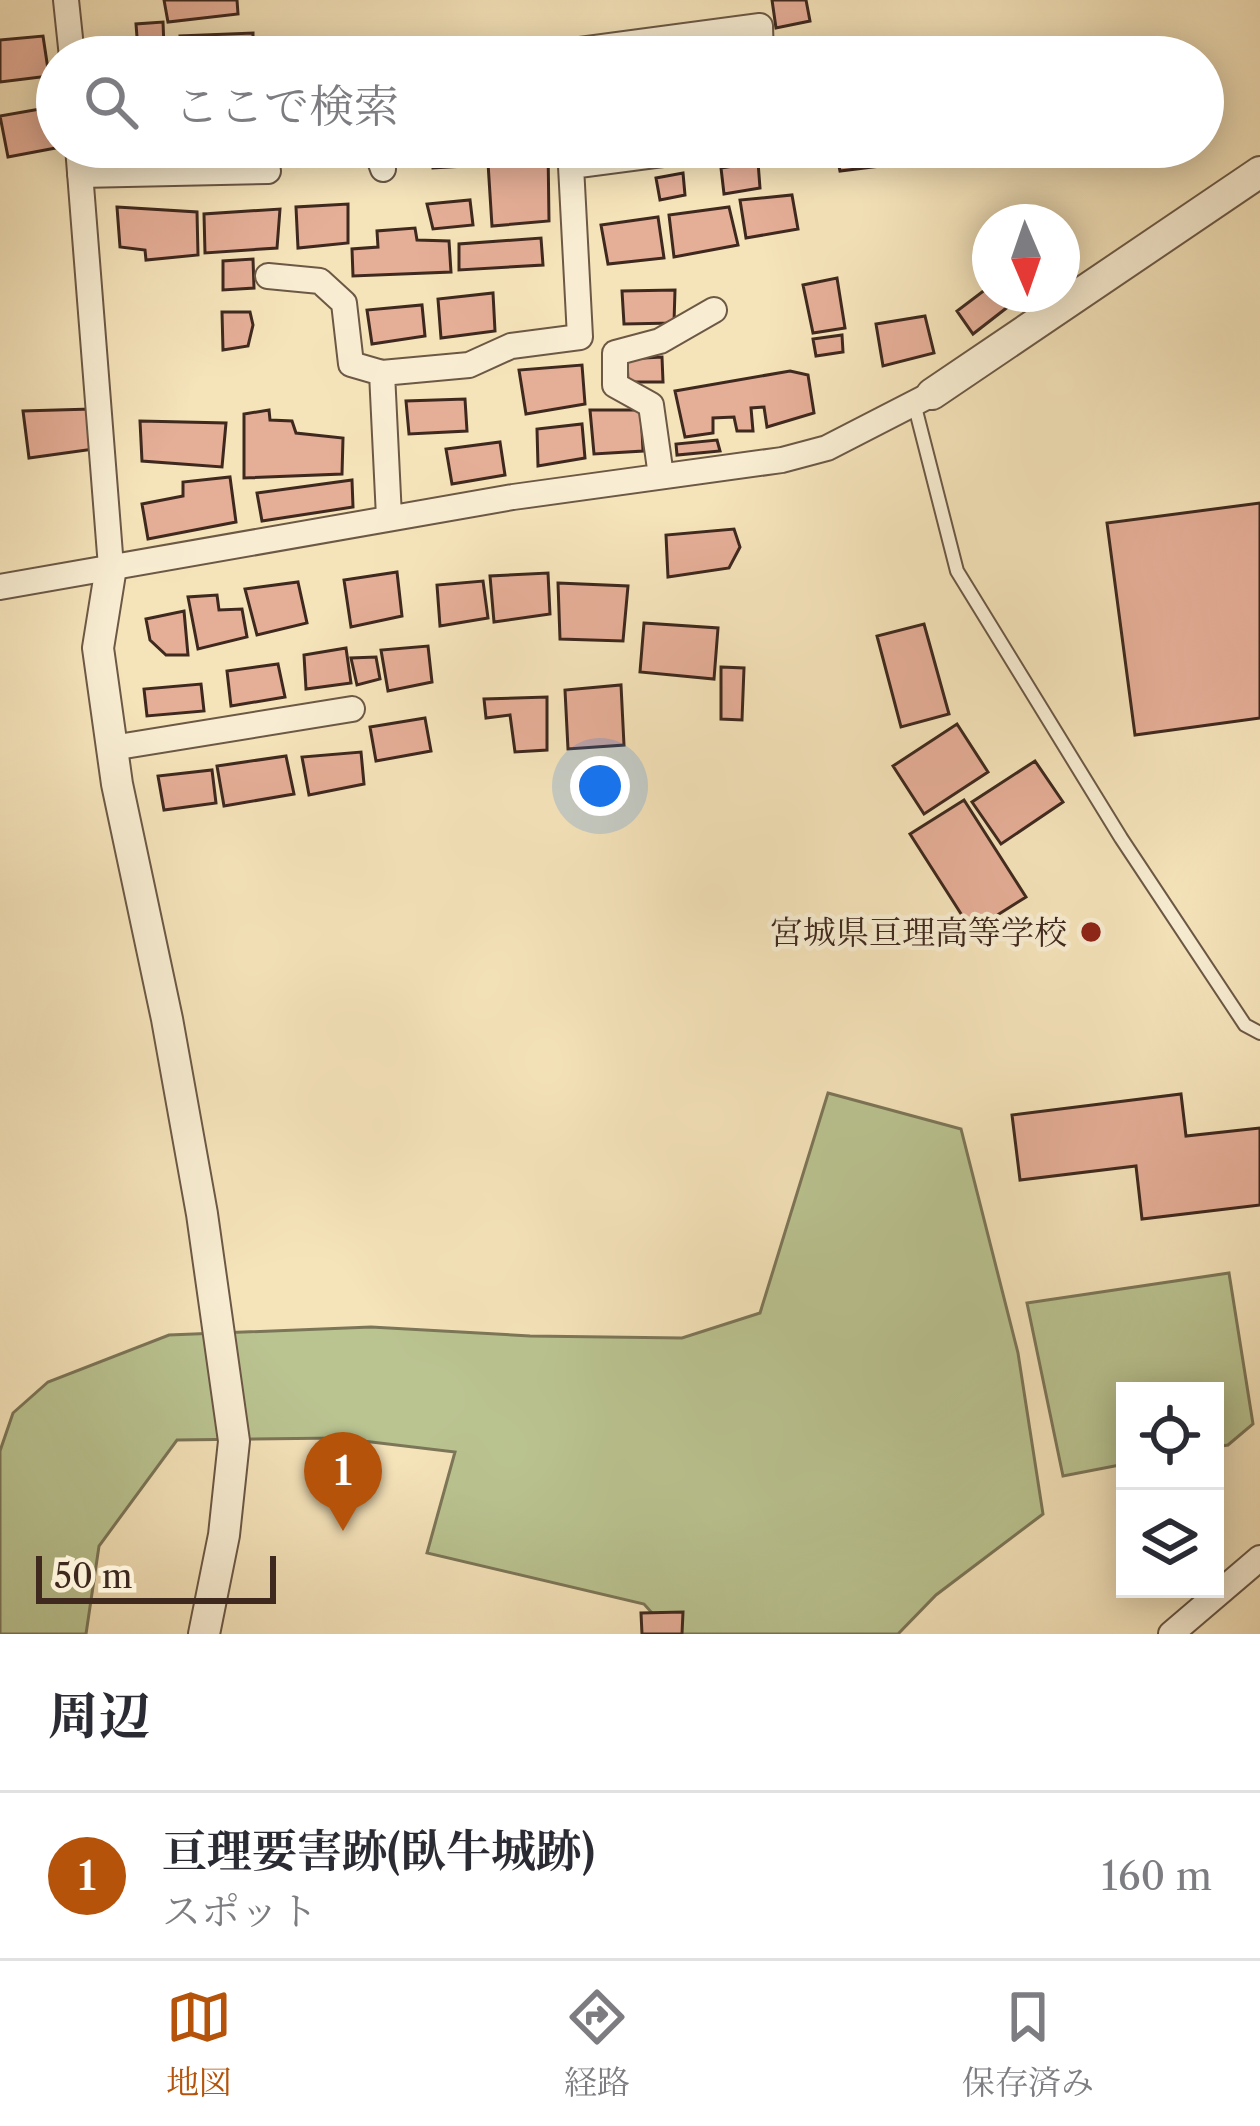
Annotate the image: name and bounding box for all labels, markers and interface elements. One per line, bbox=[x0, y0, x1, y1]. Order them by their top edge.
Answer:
search box bbox=[36, 36, 1224, 168]
icon: search bbox=[78, 69, 144, 135]
text: ここで検索 bbox=[174, 78, 399, 134]
north arrow bbox=[972, 204, 1080, 312]
your location bbox=[570, 756, 630, 816]
place label: 宮城県亘理高等学校 bbox=[770, 912, 1067, 953]
marker: 宮城県亘理高等学校 bbox=[1078, 919, 1104, 945]
map controls bbox=[1116, 1382, 1224, 1598]
button: locate bbox=[1116, 1382, 1224, 1490]
pin: 1 bbox=[304, 1432, 382, 1531]
button: layers bbox=[1116, 1490, 1224, 1598]
scale bar bbox=[36, 1550, 276, 1603]
text: 50 m bbox=[54, 1556, 132, 1597]
text: 周辺 bbox=[48, 1685, 150, 1747]
text: 亘理要害跡(臥牛城跡) bbox=[162, 1823, 595, 1879]
text: 1 bbox=[78, 1852, 96, 1900]
text: 160 m bbox=[1101, 1852, 1212, 1900]
text: スポット bbox=[162, 1887, 318, 1935]
tab: 地図 bbox=[166, 1984, 232, 2103]
tab: 経路 bbox=[564, 1984, 630, 2103]
tab: 保存済み bbox=[962, 1984, 1094, 2103]

